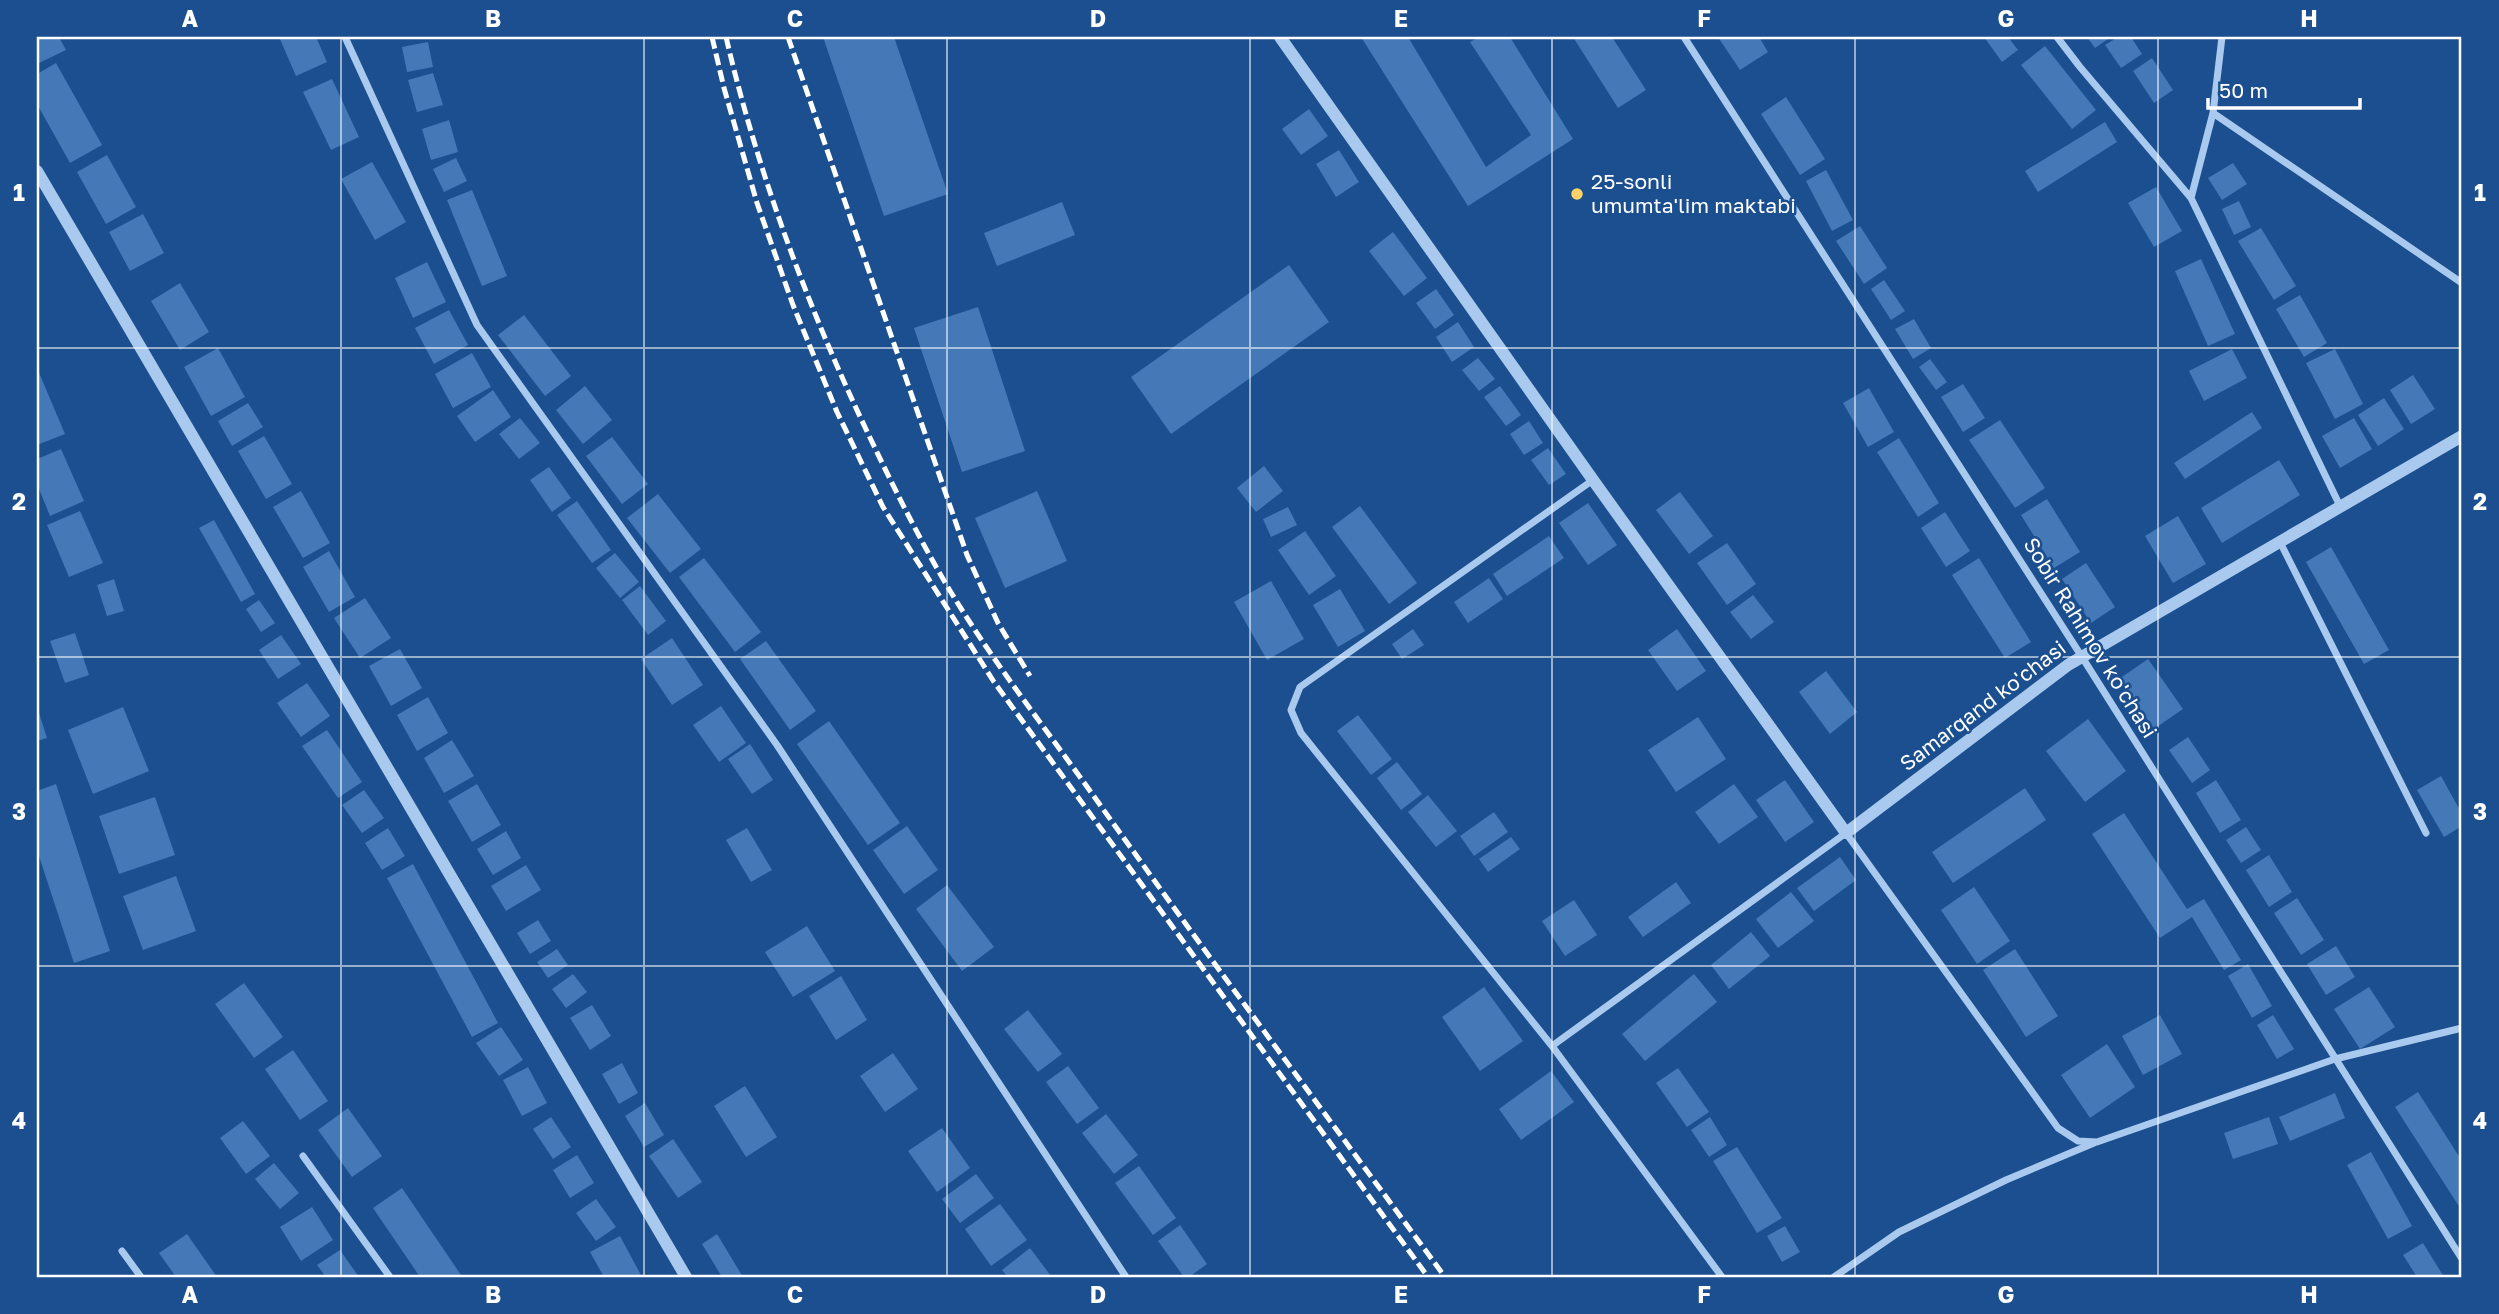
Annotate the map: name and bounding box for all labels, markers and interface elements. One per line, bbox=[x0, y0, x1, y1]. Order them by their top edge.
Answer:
text: A bbox=[182, 4, 199, 32]
text: B bbox=[485, 4, 501, 32]
text: C bbox=[787, 4, 803, 32]
text: D bbox=[1090, 4, 1106, 32]
text: E bbox=[1394, 4, 1408, 32]
text: F bbox=[1697, 4, 1711, 32]
text: G bbox=[1998, 4, 2014, 32]
text: H bbox=[2300, 4, 2318, 32]
scale bar bbox=[2208, 66, 2361, 110]
text: 50 m bbox=[2219, 77, 2268, 103]
place label: 25-sonli umumta'lim maktabi bbox=[1591, 168, 1796, 218]
text: 1 bbox=[13, 178, 25, 206]
text: 1 bbox=[2474, 178, 2486, 206]
marker: 25-sonli umumta'lim maktabi bbox=[1569, 186, 1585, 202]
text: 2 bbox=[12, 487, 26, 515]
text: 2 bbox=[2473, 487, 2487, 515]
street label: Sobir Rahimov ko'chasi bbox=[2018, 532, 2163, 743]
street label: Samarqand ko'chasi bbox=[1894, 634, 2070, 776]
text: 3 bbox=[12, 797, 26, 825]
text: 3 bbox=[2473, 797, 2487, 825]
text: 4 bbox=[12, 1106, 26, 1134]
text: 4 bbox=[2473, 1106, 2487, 1134]
text: A bbox=[182, 1280, 199, 1308]
text: B bbox=[485, 1280, 501, 1308]
text: C bbox=[787, 1280, 803, 1308]
text: D bbox=[1090, 1280, 1106, 1308]
text: E bbox=[1394, 1280, 1408, 1308]
text: F bbox=[1697, 1280, 1711, 1308]
text: G bbox=[1998, 1280, 2014, 1308]
text: H bbox=[2300, 1280, 2318, 1308]

